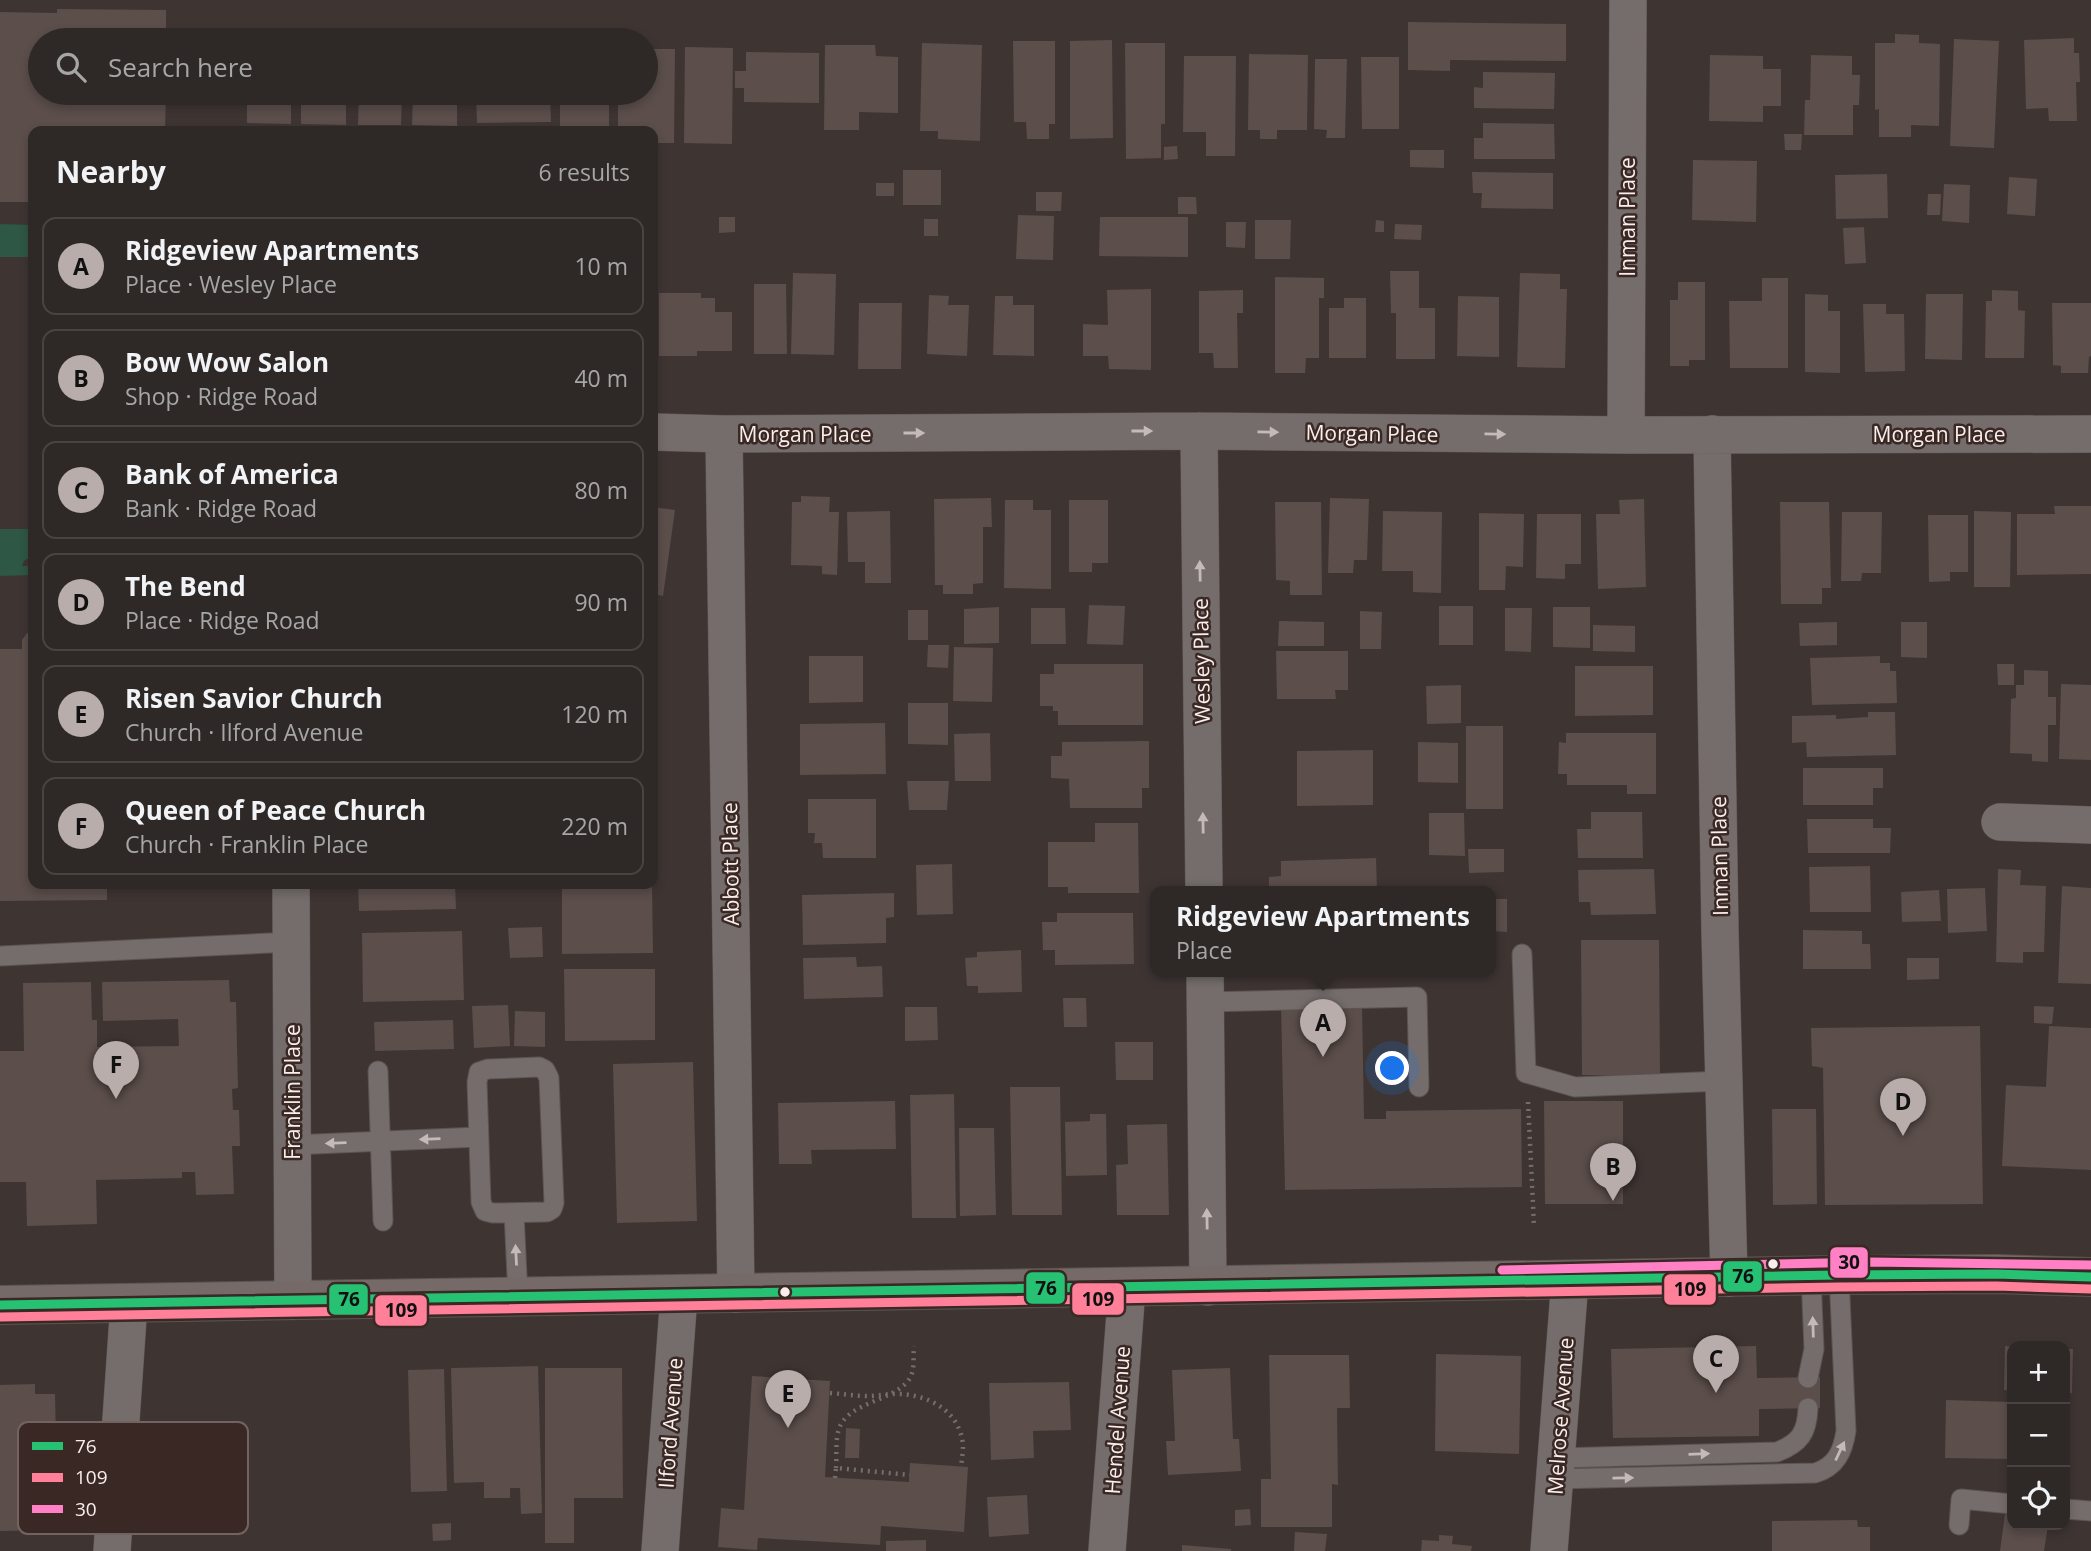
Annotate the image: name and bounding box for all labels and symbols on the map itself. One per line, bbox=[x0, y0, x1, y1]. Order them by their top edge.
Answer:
street label: Inman Place bbox=[1613, 157, 1641, 277]
street label: Morgan Place bbox=[1305, 418, 1439, 448]
street label: Morgan Place bbox=[739, 420, 871, 448]
street label: Morgan Place bbox=[1873, 420, 2005, 448]
one-way arrow bbox=[1131, 425, 1153, 437]
one-way arrow bbox=[1257, 426, 1279, 437]
one-way arrow bbox=[904, 427, 926, 439]
one-way arrow bbox=[1484, 428, 1506, 439]
one-way arrow bbox=[1195, 559, 1206, 581]
street label: Wesley Place bbox=[1186, 598, 1216, 724]
street label: Inman Place bbox=[1704, 796, 1734, 916]
street label: Abbott Place bbox=[715, 802, 745, 926]
one-way arrow bbox=[1197, 811, 1209, 833]
pin: A bbox=[1300, 999, 1346, 1057]
street label: Franklin Place bbox=[278, 1024, 306, 1160]
pin: F bbox=[93, 1041, 139, 1099]
your location bbox=[1375, 1051, 1409, 1085]
pin: D bbox=[1880, 1078, 1926, 1136]
one-way arrow bbox=[418, 1134, 440, 1145]
one-way arrow bbox=[325, 1137, 347, 1148]
pin: B bbox=[1590, 1143, 1636, 1201]
one-way arrow bbox=[1201, 1207, 1213, 1229]
one-way arrow bbox=[511, 1244, 522, 1266]
line badge: 30 bbox=[1829, 1246, 1869, 1279]
text: 30 bbox=[1838, 1249, 1860, 1275]
unlabelled marker bbox=[1766, 1257, 1780, 1271]
line badge: 76 bbox=[1722, 1260, 1763, 1293]
text: 76 bbox=[1732, 1263, 1754, 1289]
line badge: 76 bbox=[1025, 1271, 1066, 1305]
line badge: 109 bbox=[1663, 1273, 1717, 1306]
text: 76 bbox=[1035, 1275, 1057, 1301]
text: 109 bbox=[1674, 1276, 1706, 1302]
line badge: 109 bbox=[1071, 1282, 1125, 1316]
line badge: 76 bbox=[328, 1283, 369, 1316]
unlabelled marker bbox=[778, 1285, 792, 1299]
text: 76 bbox=[338, 1286, 360, 1312]
text: 109 bbox=[1082, 1286, 1114, 1312]
line badge: 109 bbox=[374, 1294, 428, 1327]
text: 109 bbox=[385, 1297, 417, 1323]
one-way arrow bbox=[1807, 1316, 1819, 1338]
pin: C bbox=[1693, 1335, 1739, 1393]
street label: Melrose Avenue bbox=[1541, 1336, 1579, 1496]
street label: Hendel Avenue bbox=[1098, 1345, 1136, 1495]
street label: Ilford Avenue bbox=[651, 1357, 689, 1489]
pin: E bbox=[765, 1370, 811, 1428]
legend bbox=[18, 1422, 248, 1534]
text: 76 bbox=[75, 1433, 97, 1459]
one-way arrow bbox=[1834, 1440, 1846, 1461]
one-way arrow bbox=[1689, 1448, 1711, 1459]
text: 109 bbox=[75, 1464, 108, 1490]
one-way arrow bbox=[1613, 1472, 1635, 1483]
text: 30 bbox=[75, 1496, 97, 1522]

